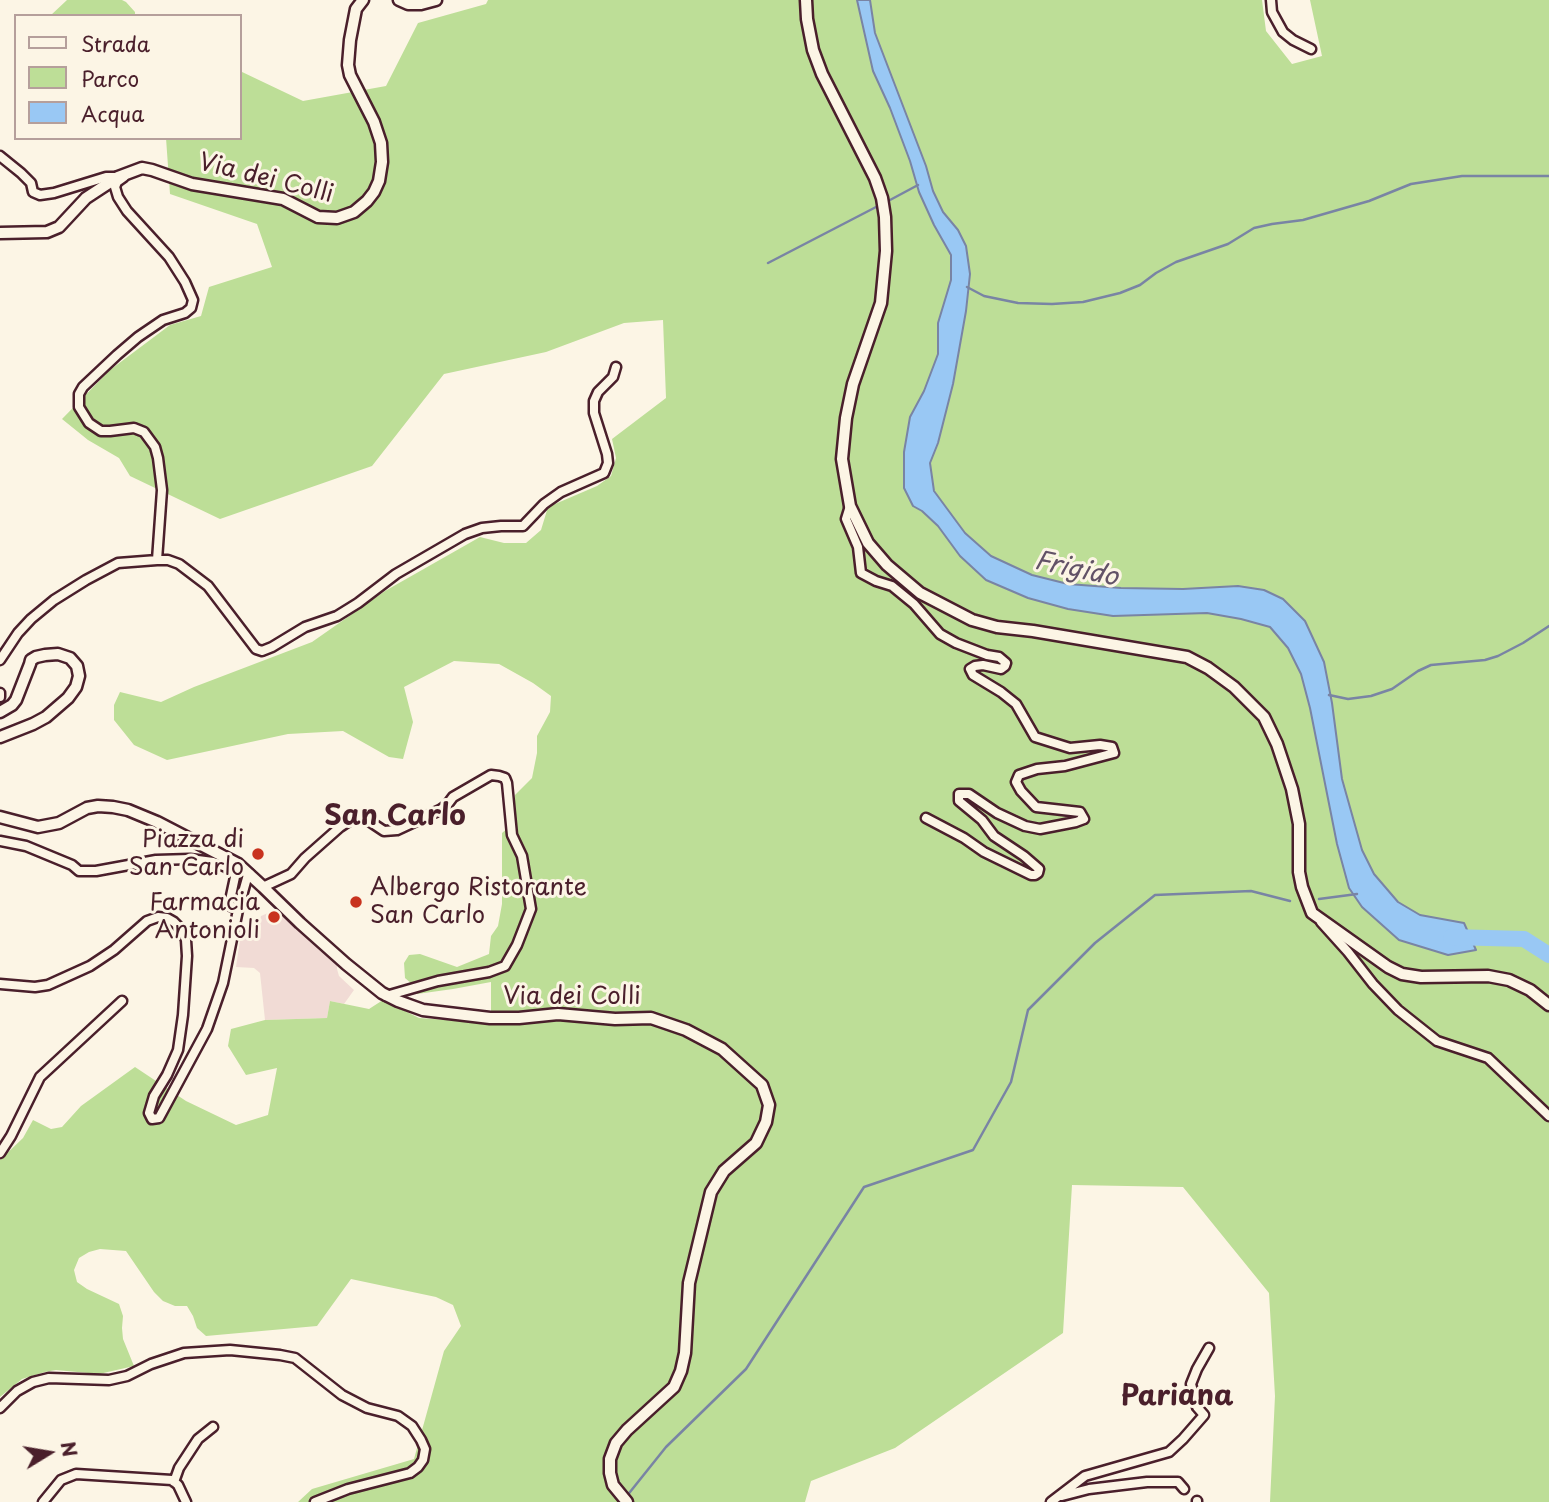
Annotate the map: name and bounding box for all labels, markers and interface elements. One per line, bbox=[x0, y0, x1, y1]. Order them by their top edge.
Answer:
legend bbox=[14, 14, 242, 140]
text: Strada bbox=[81, 27, 150, 59]
text: Parco bbox=[81, 62, 139, 94]
text: Acqua bbox=[81, 97, 144, 129]
street label: Via dei Colli bbox=[196, 148, 336, 210]
water label: Frigido bbox=[1032, 546, 1120, 594]
district label: San Carlo bbox=[324, 800, 466, 834]
place label: Piazza di San Carlo bbox=[129, 826, 244, 882]
marker: Piazza di San Carlo bbox=[250, 846, 266, 862]
place label: Albergo Ristorante San Carlo bbox=[370, 874, 587, 930]
place label: Farmacia Antonioli bbox=[149, 889, 260, 945]
marker: Albergo Ristorante San Carlo bbox=[348, 894, 364, 910]
marker: Farmacia Antonioli bbox=[266, 909, 282, 925]
street label: Via dei Colli bbox=[503, 983, 641, 1011]
district label: Pariana bbox=[1121, 1380, 1233, 1414]
north arrow bbox=[14, 1418, 84, 1488]
text: N bbox=[54, 1439, 85, 1459]

